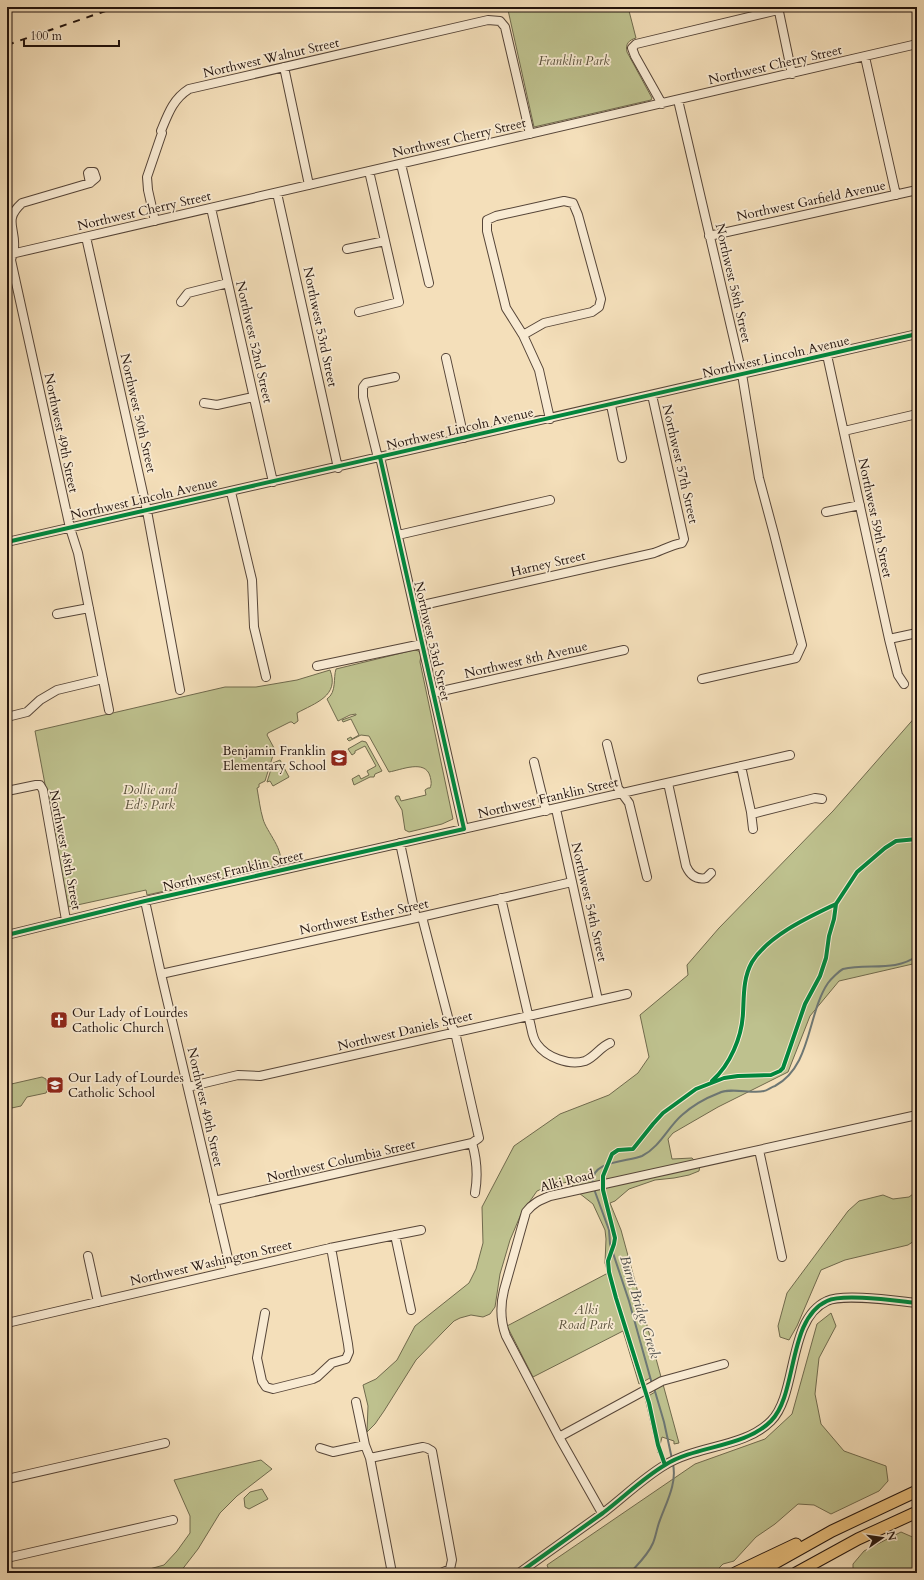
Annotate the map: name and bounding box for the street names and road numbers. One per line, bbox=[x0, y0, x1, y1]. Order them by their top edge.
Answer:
street label: Northwest Walnut Street bbox=[201, 34, 341, 82]
street label: Northwest Cherry Street bbox=[706, 41, 844, 89]
street label: Northwest Cherry Street bbox=[390, 114, 528, 162]
street label: Northwest Garfield Avenue bbox=[735, 176, 887, 226]
street label: Northwest Cherry Street bbox=[75, 187, 213, 235]
street label: Northwest 58th Street bbox=[711, 222, 755, 344]
street label: Northwest 53rd Street bbox=[299, 265, 341, 389]
street label: Northwest 52nd Street bbox=[231, 279, 277, 405]
street label: Northwest Lincoln Avenue bbox=[701, 331, 851, 383]
street label: Northwest 50th Street bbox=[116, 352, 160, 474]
street label: Northwest 49th Street bbox=[40, 372, 82, 494]
street label: Northwest Lincoln Avenue bbox=[385, 403, 535, 455]
street label: Northwest 57th Street bbox=[658, 403, 702, 525]
street label: Northwest 59th Street bbox=[854, 457, 896, 579]
street label: Northwest Lincoln Avenue bbox=[69, 473, 219, 525]
street label: Harney Street bbox=[509, 547, 587, 581]
street label: Northwest 53rd Street bbox=[409, 579, 455, 703]
street label: Northwest 8th Avenue bbox=[463, 637, 589, 683]
street label: Northwest Franklin Street bbox=[476, 773, 620, 823]
street label: Northwest 48th Street bbox=[45, 789, 85, 911]
street label: Northwest 54th Street bbox=[567, 841, 611, 963]
street label: Northwest Franklin Street bbox=[161, 846, 305, 896]
street label: Northwest Esther Street bbox=[298, 895, 430, 939]
street label: Northwest Daniels Street bbox=[336, 1007, 474, 1055]
street label: Northwest 49th Street bbox=[183, 1046, 227, 1168]
street label: Northwest Columbia Street bbox=[265, 1135, 417, 1187]
street label: Alki Road bbox=[538, 1166, 596, 1196]
street label: Northwest Washington Street bbox=[128, 1236, 294, 1290]

